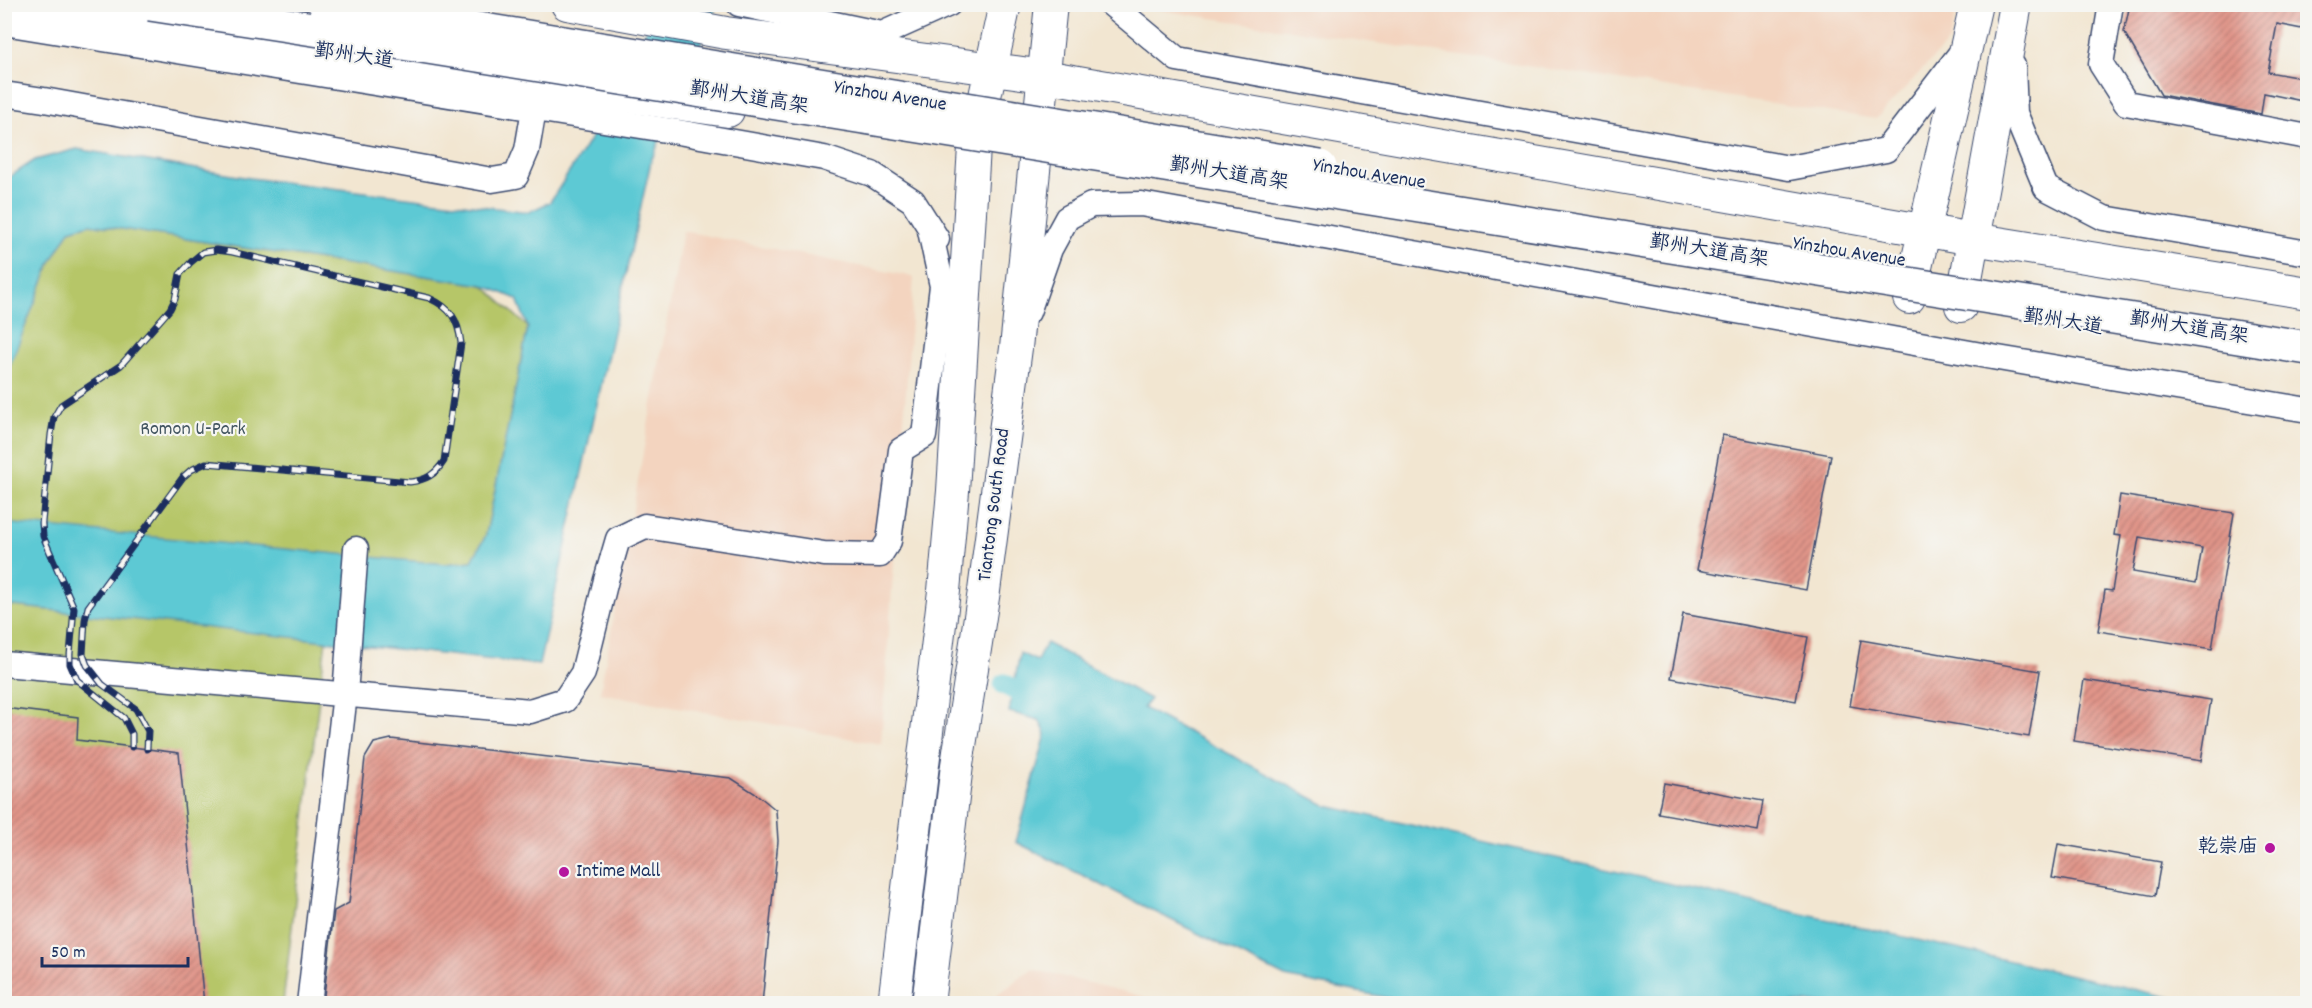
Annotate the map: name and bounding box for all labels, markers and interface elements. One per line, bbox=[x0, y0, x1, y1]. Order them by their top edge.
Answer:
street label: 鄞州大道 bbox=[312, 38, 396, 76]
street label: Yinzhou Avenue bbox=[832, 74, 949, 120]
street label: 鄞州大道高架 bbox=[688, 76, 810, 122]
street label: 鄞州大道高架 bbox=[1168, 152, 1290, 198]
street label: Yinzhou Avenue bbox=[1311, 152, 1428, 198]
street label: 鄞州大道高架 bbox=[1648, 229, 1770, 275]
street label: Yinzhou Avenue bbox=[1791, 230, 1908, 276]
street label: 鄞州大道 bbox=[2021, 303, 2105, 343]
street label: 鄞州大道高架 bbox=[2128, 306, 2250, 352]
park label: Romon U-Park bbox=[140, 416, 246, 444]
street label: Tiantong South Road bbox=[972, 427, 1018, 583]
place label: 乾崇庙 bbox=[2198, 834, 2258, 862]
marker: 乾崇庙 bbox=[2263, 841, 2277, 855]
place label: Intime Mall bbox=[576, 858, 660, 886]
marker: Intime Mall bbox=[557, 865, 571, 879]
scale bar bbox=[42, 930, 188, 968]
text: 50 m bbox=[51, 941, 86, 966]

